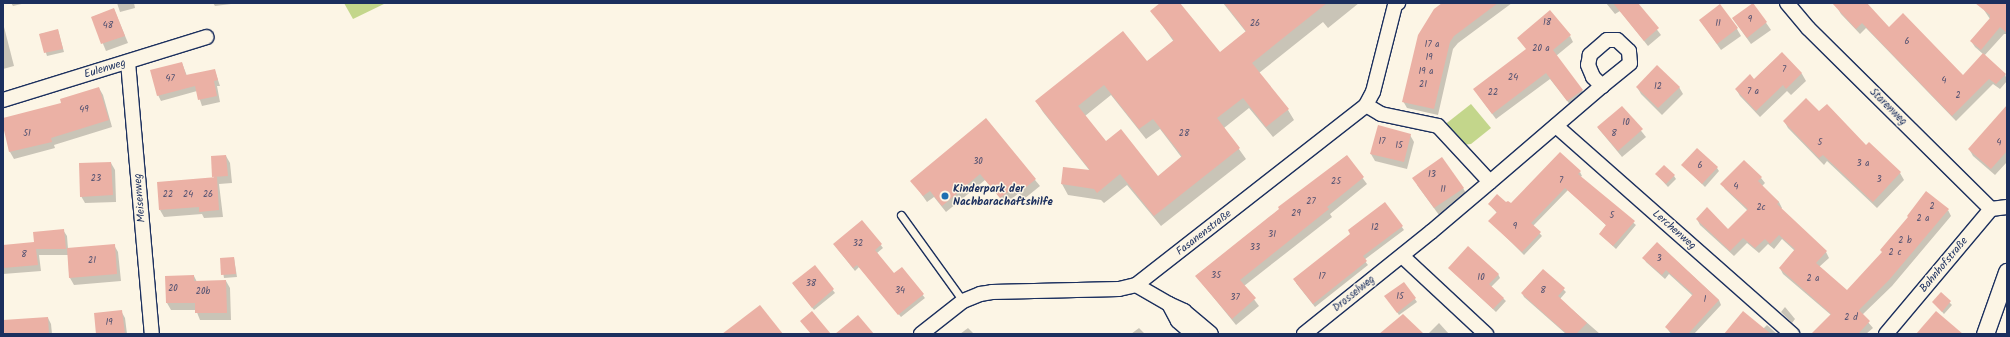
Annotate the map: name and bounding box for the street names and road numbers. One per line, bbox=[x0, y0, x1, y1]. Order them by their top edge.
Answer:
street label: Eulenweg bbox=[83, 56, 127, 82]
street label: Starenweg bbox=[1867, 86, 1909, 128]
street label: Meisenweg bbox=[131, 173, 149, 223]
street label: Fasanenstraße bbox=[1174, 207, 1234, 259]
street label: Lerchenweg bbox=[1649, 207, 1699, 253]
street label: Bahnhofstraße bbox=[1917, 235, 1971, 295]
street label: Drosselweg bbox=[1330, 273, 1378, 315]

